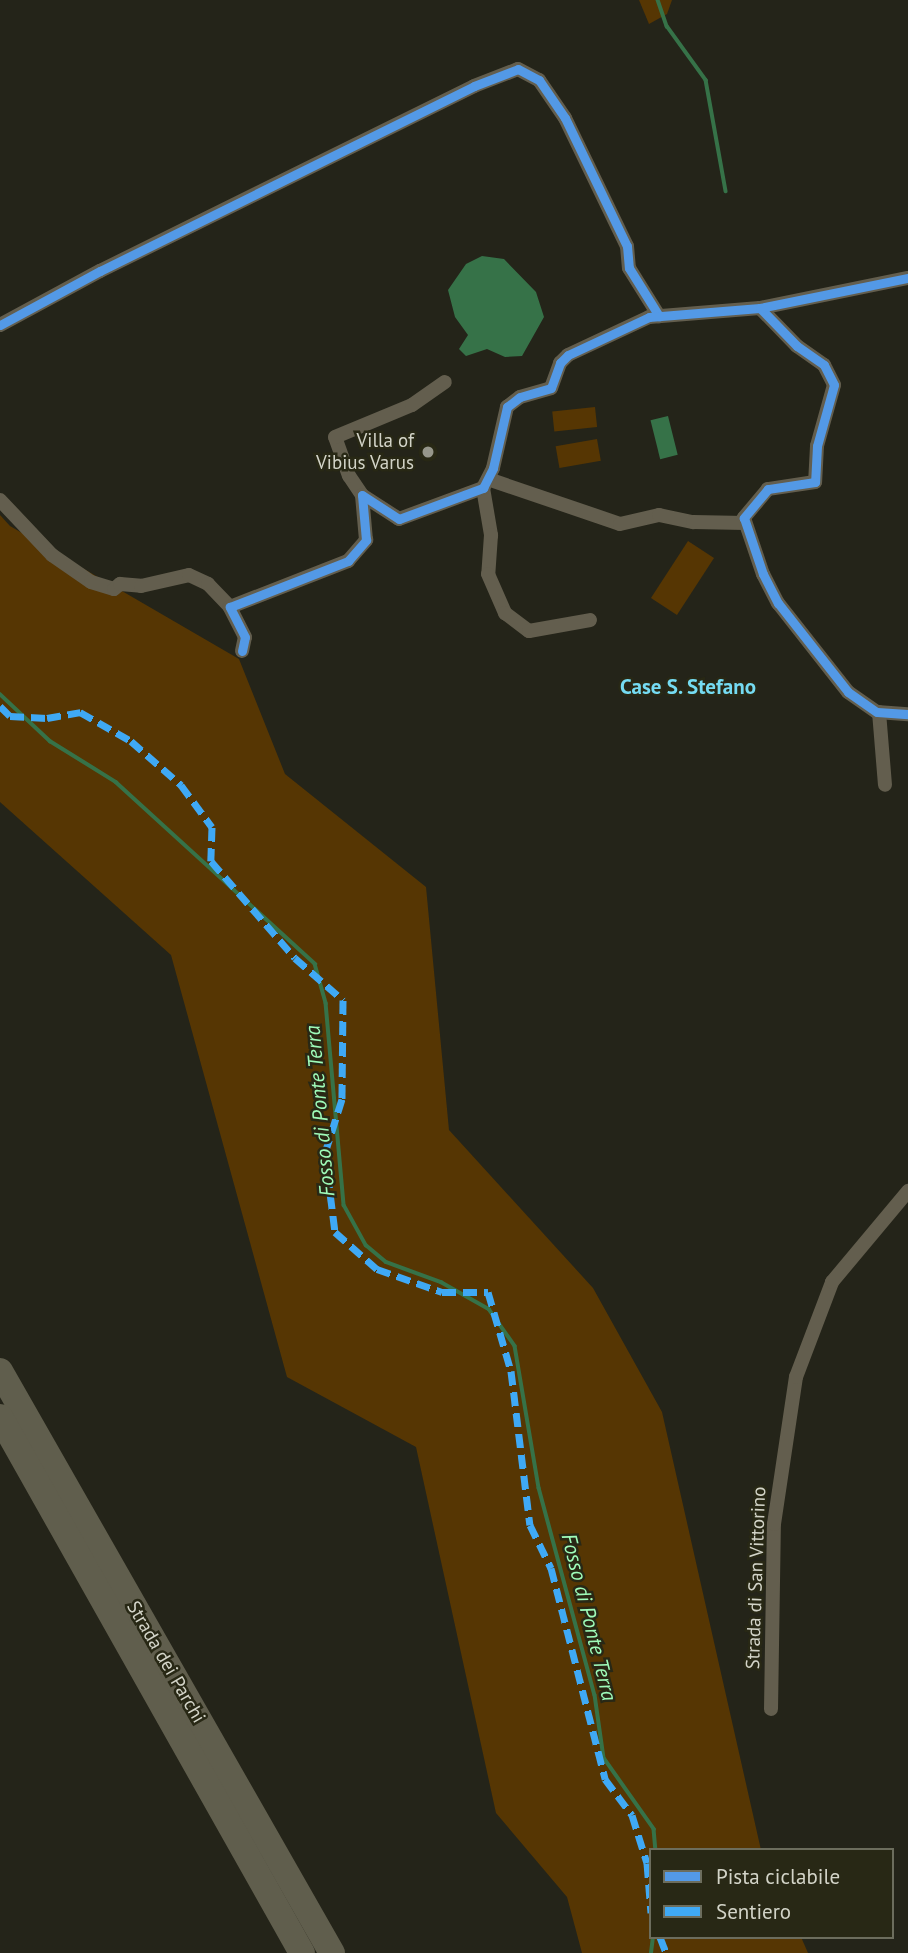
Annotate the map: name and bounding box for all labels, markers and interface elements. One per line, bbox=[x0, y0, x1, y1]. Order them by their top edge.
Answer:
place label: Villa of Vibius Varus bbox=[315, 430, 414, 474]
marker: Villa of Vibius Varus bbox=[420, 444, 436, 460]
district label: Case S. Stefano bbox=[619, 674, 757, 700]
water label: Fosso di Ponte Terra bbox=[300, 1024, 340, 1198]
street label: Strada di San Vittorino bbox=[741, 1486, 771, 1670]
water label: Fosso di Ponte Terra bbox=[556, 1530, 622, 1704]
street label: Strada dei Parchi bbox=[122, 1597, 210, 1727]
legend bbox=[649, 1848, 894, 1939]
text: Pista ciclabile bbox=[716, 1863, 840, 1890]
text: Sentiero bbox=[716, 1898, 791, 1925]

